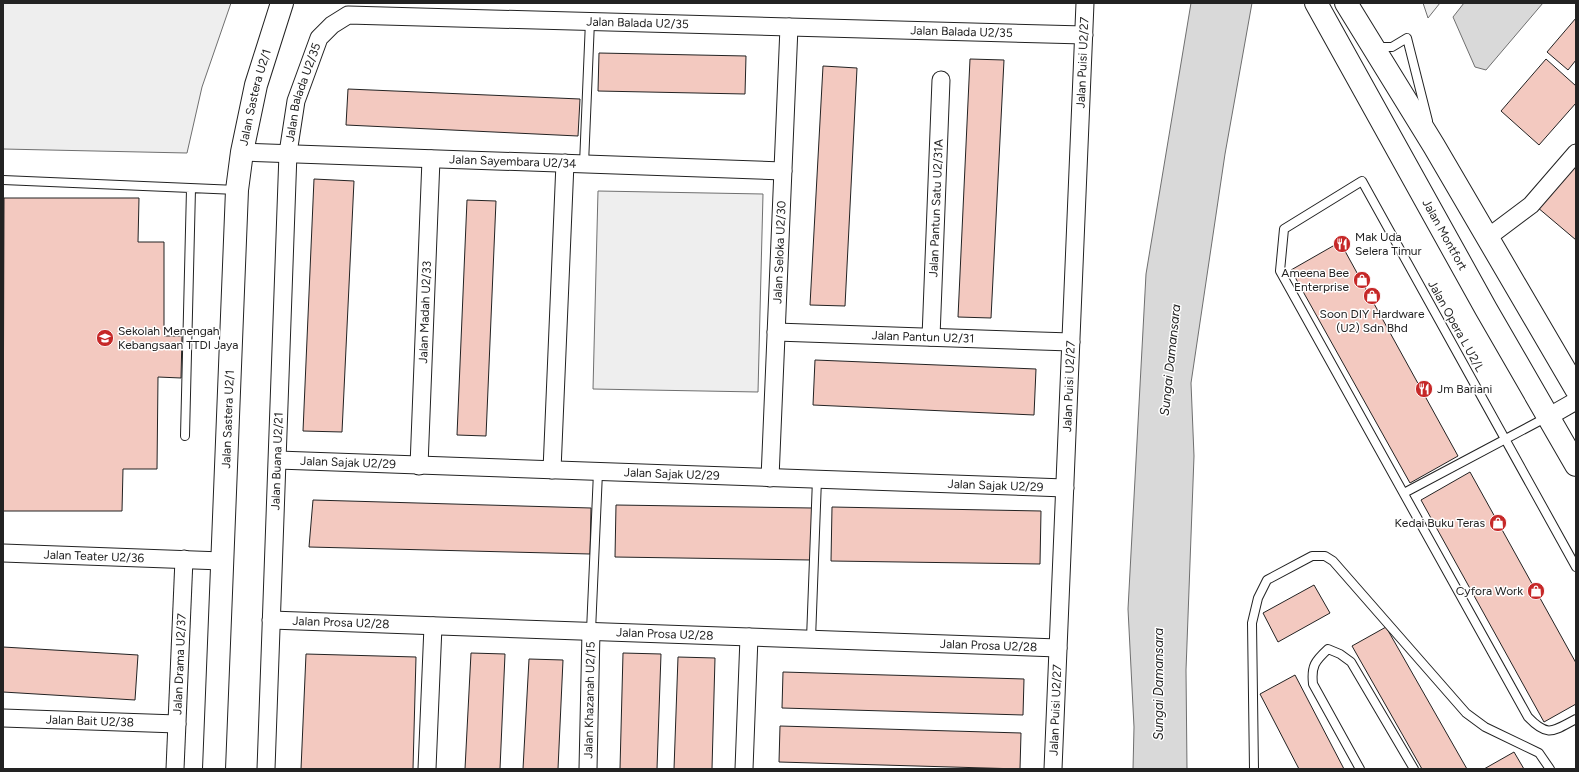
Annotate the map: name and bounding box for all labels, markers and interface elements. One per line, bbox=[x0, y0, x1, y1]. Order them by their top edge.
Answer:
street label: Jalan Balada U2/35 bbox=[586, 14, 689, 31]
street label: Jalan Puisi U2/27 bbox=[1074, 16, 1091, 109]
street label: Jalan Balada U2/35 bbox=[910, 23, 1013, 40]
street label: Jalan Balada U2/35 bbox=[283, 41, 324, 143]
street label: Jalan Sastera U2/1 bbox=[237, 47, 274, 147]
street label: Jalan Pantun Satu U2/31A bbox=[926, 139, 946, 278]
street label: Jalan Sayembara U2/34 bbox=[449, 152, 577, 171]
street label: Jalan Montfort bbox=[1419, 197, 1470, 273]
street label: Jalan Seloka U2/30 bbox=[770, 200, 789, 304]
place label: Mak Uda Selera Timur bbox=[1355, 230, 1422, 258]
restaurant icon: Mak Uda Selera Timur bbox=[1332, 234, 1352, 254]
street label: Jalan Madah U2/33 bbox=[416, 260, 434, 364]
place label: Ameena Bee Enterprise bbox=[1281, 266, 1349, 294]
shop icon: Ameena Bee Enterprise bbox=[1352, 270, 1372, 290]
street label: Jalan Opera L U2/L bbox=[1425, 278, 1487, 375]
shop icon: Soon DIY Hardware (U2) Sdn Bhd bbox=[1362, 286, 1382, 306]
water label: Sungai Damansara bbox=[1157, 303, 1183, 417]
place label: Soon DIY Hardware (U2) Sdn Bhd bbox=[1320, 307, 1425, 335]
place label: Sekolah Menengah Kebangsaan TTDI Jaya bbox=[118, 324, 238, 352]
school or university icon: Sekolah Menengah Kebangsaan TTDI Jaya bbox=[95, 328, 115, 348]
street label: Jalan Pantun U2/31 bbox=[871, 328, 974, 346]
street label: Jalan Puisi U2/27 bbox=[1060, 340, 1078, 432]
street label: Jalan Sastera U2/1 bbox=[219, 370, 237, 469]
restaurant icon: Jm Bariani bbox=[1414, 379, 1434, 399]
place label: Jm Bariani bbox=[1437, 382, 1492, 396]
street label: Jalan Buana U2/21 bbox=[268, 412, 286, 511]
street label: Jalan Sajak U2/29 bbox=[300, 454, 396, 471]
street label: Jalan Sajak U2/29 bbox=[624, 465, 720, 483]
street label: Jalan Sajak U2/29 bbox=[947, 477, 1044, 494]
shop icon: Kedai Buku Teras bbox=[1488, 513, 1508, 533]
place label: Kedai Buku Teras bbox=[1395, 516, 1485, 530]
street label: Jalan Teater U2/36 bbox=[43, 547, 145, 565]
shop icon: Cyfora Work bbox=[1526, 581, 1546, 601]
place label: Cyfora Work bbox=[1456, 584, 1523, 598]
street label: Jalan Drama U2/37 bbox=[170, 613, 189, 715]
street label: Jalan Prosa U2/28 bbox=[292, 614, 390, 631]
street label: Jalan Prosa U2/28 bbox=[616, 625, 714, 643]
water label: Sungai Damansara bbox=[1151, 627, 1166, 740]
street label: Jalan Prosa U2/28 bbox=[940, 637, 1037, 654]
street label: Jalan Khazanah U2/15 bbox=[581, 641, 598, 759]
street label: Jalan Puisi U2/27 bbox=[1047, 663, 1064, 756]
street label: Jalan Bait U2/38 bbox=[46, 712, 134, 730]

